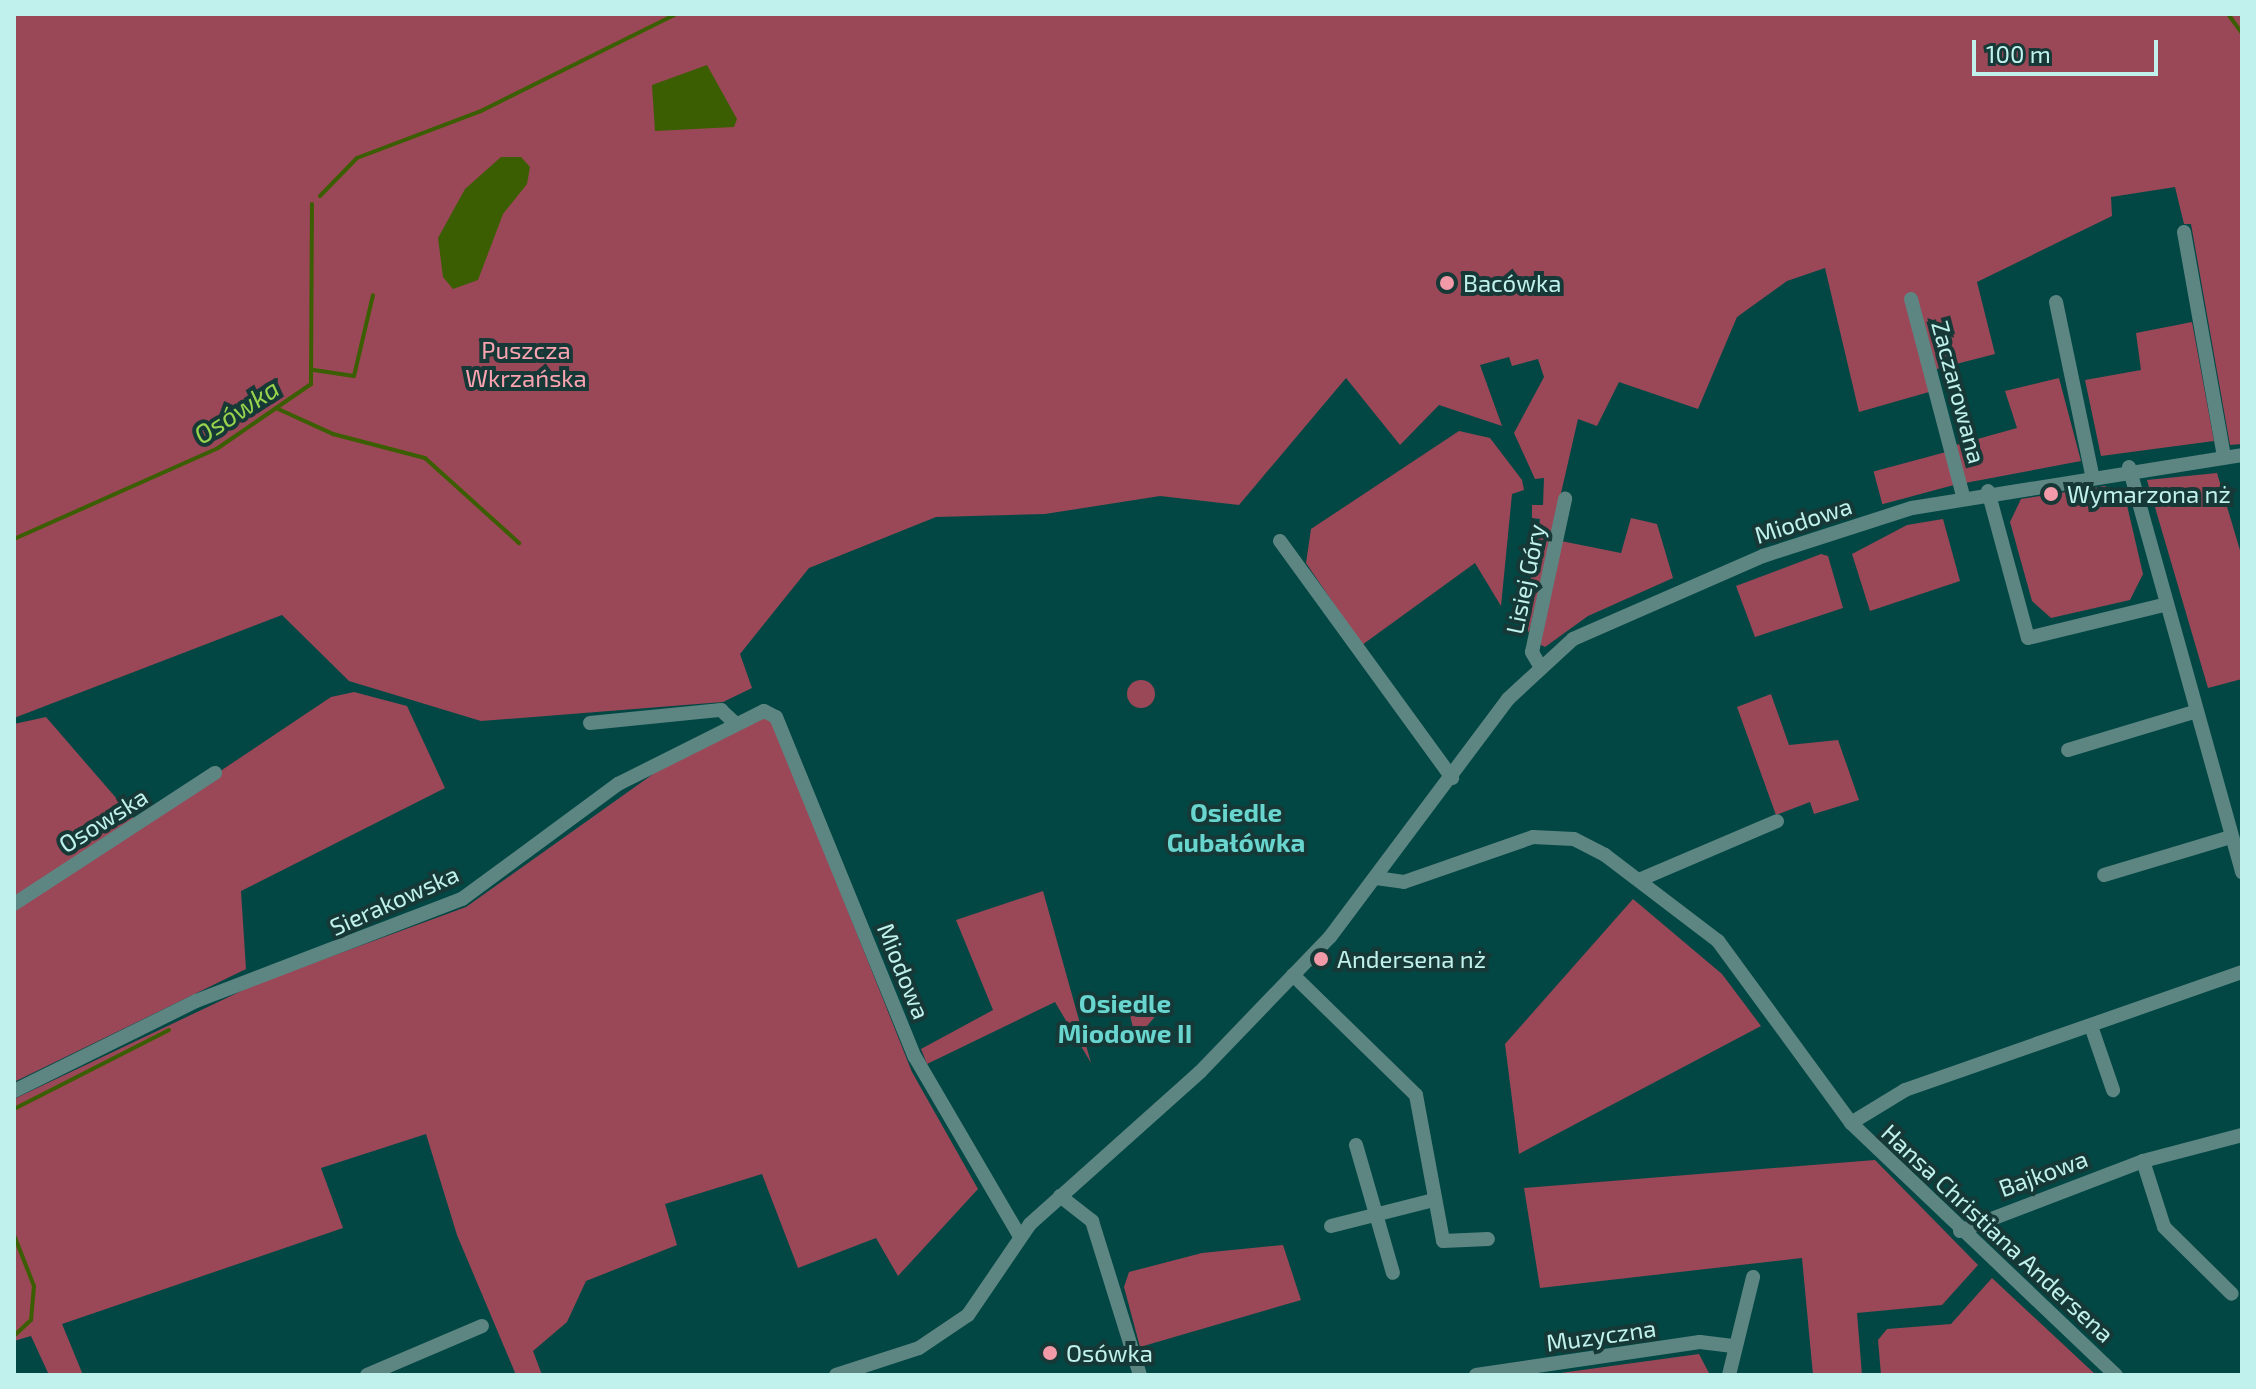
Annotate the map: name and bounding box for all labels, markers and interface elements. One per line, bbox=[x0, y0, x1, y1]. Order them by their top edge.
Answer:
scale bar bbox=[1976, 24, 2162, 74]
text: 100 m bbox=[1986, 39, 2051, 68]
place label: Bacówka bbox=[1463, 269, 1561, 297]
marker: Bacówka bbox=[1438, 274, 1456, 292]
street label: Zaczarowana bbox=[1926, 317, 1992, 467]
park label: Puszcza Wkrzańska bbox=[465, 336, 587, 392]
water label: Osówka bbox=[187, 372, 285, 450]
place label: Wymarzona nż bbox=[2067, 480, 2231, 508]
marker: Wymarzona nż bbox=[2042, 485, 2060, 503]
street label: Miodowa bbox=[1751, 491, 1855, 549]
street label: Lisiej Góry bbox=[1499, 521, 1551, 637]
street label: Osowska bbox=[53, 782, 153, 858]
district label: Osiedle Gubałówka bbox=[1167, 796, 1305, 858]
street label: Sierakowska bbox=[325, 859, 463, 941]
street label: Miodowa bbox=[872, 919, 936, 1023]
place label: Andersena nż bbox=[1337, 945, 1486, 973]
marker: Andersena nż bbox=[1312, 950, 1330, 968]
district label: Osiedle Miodowe II bbox=[1058, 987, 1192, 1048]
street label: Hansa Christiana Andersena bbox=[1876, 1118, 2120, 1348]
street label: Bajkowa bbox=[1995, 1144, 2091, 1202]
street label: Muzyczna bbox=[1544, 1313, 1658, 1357]
place label: Osówka bbox=[1066, 1339, 1153, 1367]
marker: Osówka bbox=[1041, 1344, 1059, 1362]

